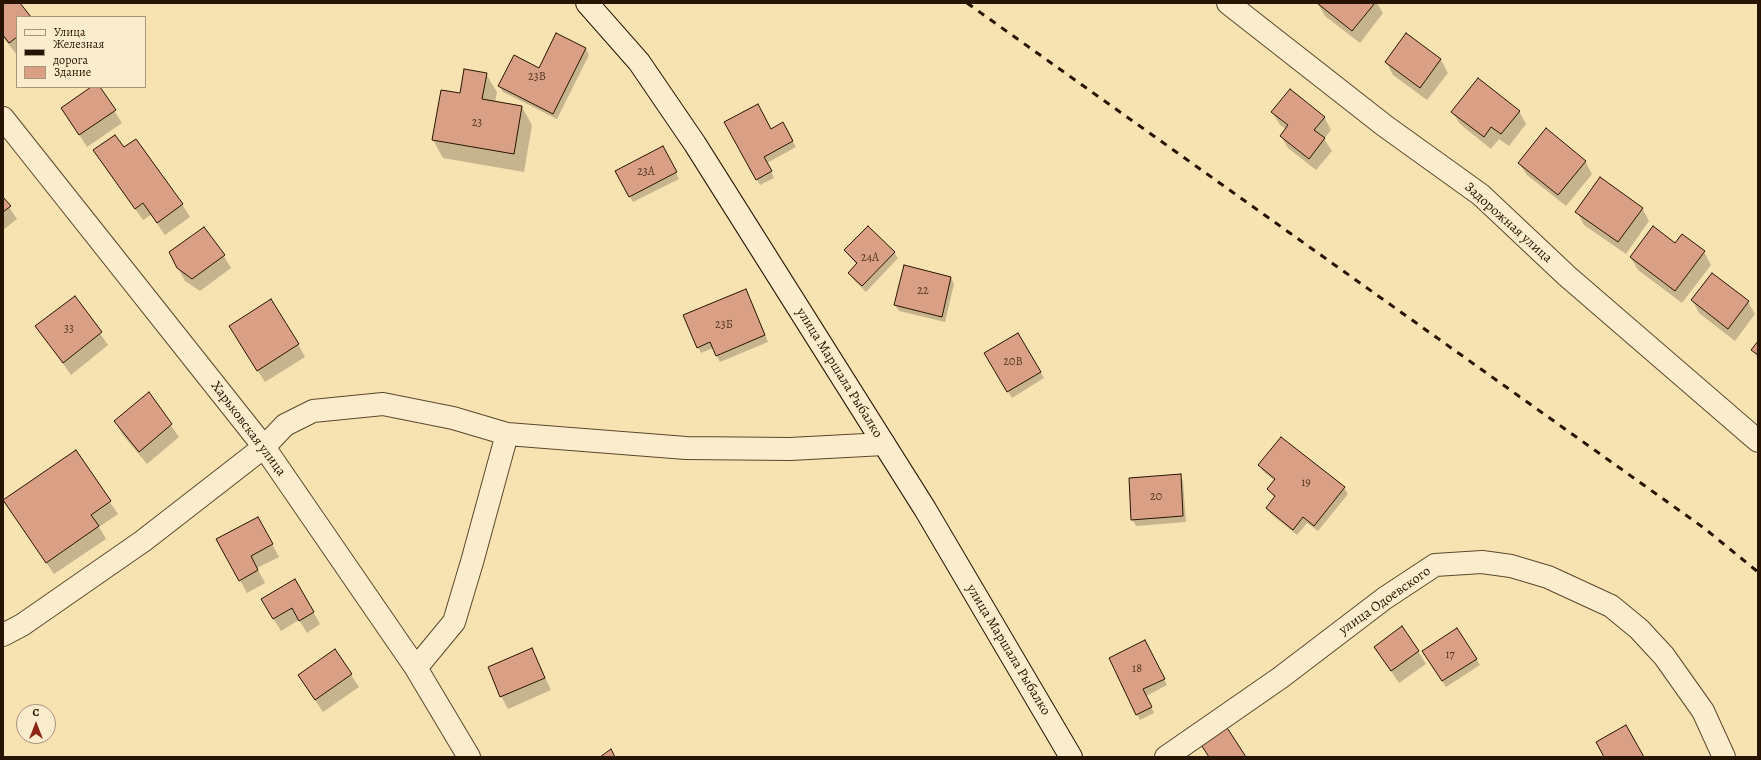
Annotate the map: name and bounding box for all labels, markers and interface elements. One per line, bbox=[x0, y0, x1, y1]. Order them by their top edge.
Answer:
legend bbox=[16, 16, 146, 88]
text: Улица bbox=[54, 24, 85, 40]
text: Железная дорога bbox=[53, 36, 104, 68]
text: Здание bbox=[54, 64, 91, 80]
house number: 23В bbox=[528, 70, 546, 84]
house number: 23 bbox=[472, 116, 482, 130]
house number: 23А bbox=[637, 165, 655, 179]
street label: Задорожная улица bbox=[1461, 179, 1555, 267]
house number: 24А bbox=[861, 251, 879, 265]
house number: 22 bbox=[917, 284, 929, 298]
street label: улица Маршала Рыбалко bbox=[792, 305, 886, 441]
house number: 23Б bbox=[715, 318, 733, 332]
house number: 33 bbox=[64, 322, 74, 336]
house number: 20В bbox=[1003, 355, 1023, 369]
street label: Харьковская улица bbox=[207, 378, 289, 480]
house number: 19 bbox=[1301, 476, 1311, 490]
house number: 20 bbox=[1150, 490, 1162, 504]
street label: улица Одоевского bbox=[1336, 563, 1434, 639]
street label: улица Маршала Рыбалко bbox=[962, 581, 1054, 719]
house number: 17 bbox=[1445, 648, 1455, 662]
house number: 18 bbox=[1132, 662, 1142, 676]
north arrow bbox=[16, 704, 56, 744]
text: С bbox=[33, 705, 39, 720]

